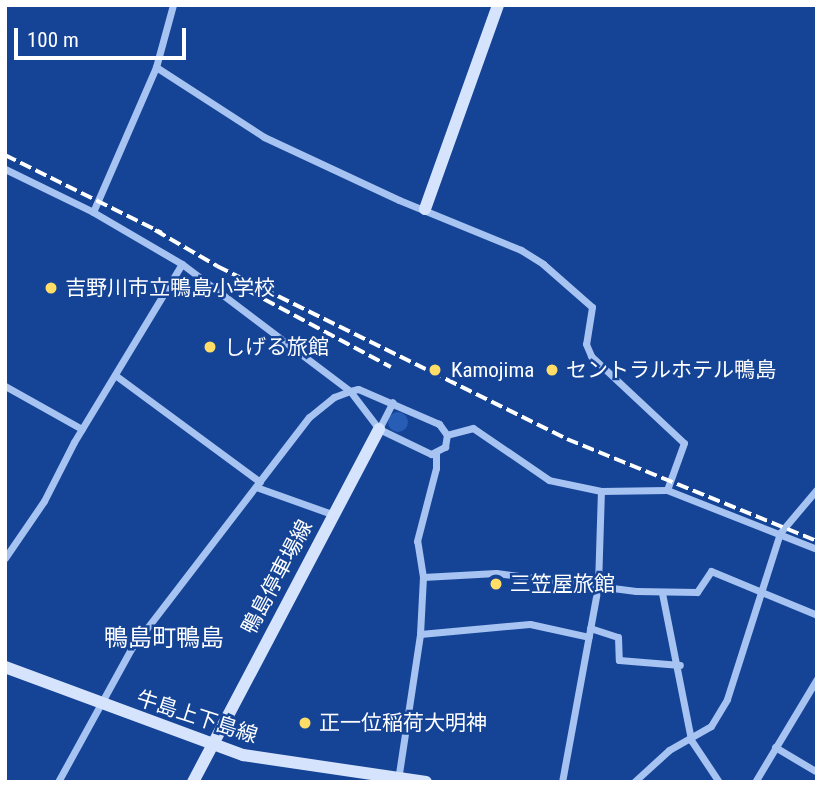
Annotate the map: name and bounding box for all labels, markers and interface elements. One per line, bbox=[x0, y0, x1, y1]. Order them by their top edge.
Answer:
scale bar bbox=[18, 14, 189, 58]
text: 100 m bbox=[27, 28, 79, 52]
place label: 吉野川市立鴨島小学校 bbox=[65, 275, 275, 301]
marker: 吉野川市立鴨島小学校 bbox=[43, 280, 59, 296]
place label: しげる旅館 bbox=[224, 334, 329, 360]
marker: しげる旅館 bbox=[202, 339, 218, 355]
place label: Kamojima bbox=[451, 357, 534, 383]
place label: セントラルホテル鴨島 bbox=[566, 357, 776, 383]
marker: Kamojima bbox=[425, 360, 445, 380]
marker: セントラルホテル鴨島 bbox=[544, 362, 560, 378]
street label: 鴨島停車場線 bbox=[236, 515, 318, 639]
place label: 三笠屋旅館 bbox=[510, 571, 615, 597]
marker: 三笠屋旅館 bbox=[488, 576, 504, 592]
district label: 鴨島町鴨島 bbox=[104, 625, 224, 653]
street label: 牛島上下島線 bbox=[133, 686, 261, 748]
place label: 正一位稲荷大明神 bbox=[319, 710, 487, 736]
marker: 正一位稲荷大明神 bbox=[297, 715, 313, 731]

